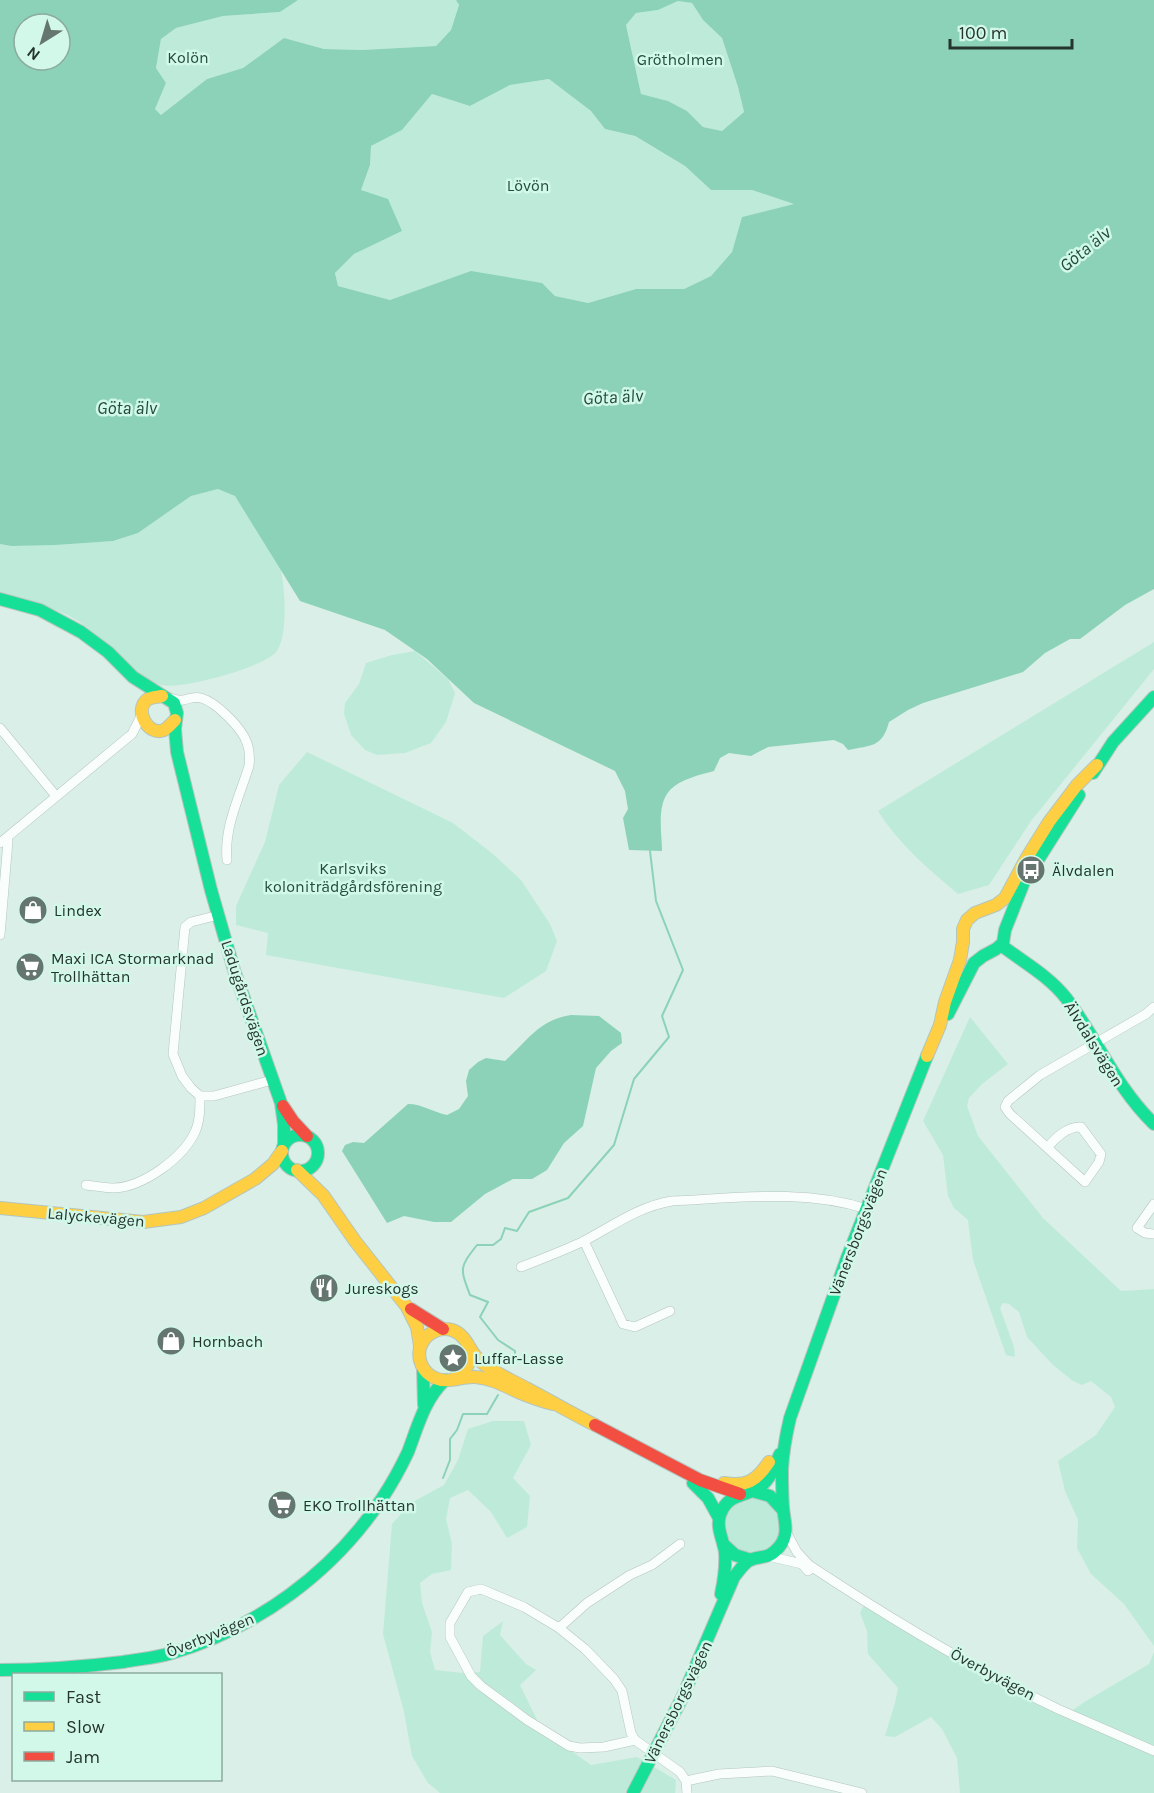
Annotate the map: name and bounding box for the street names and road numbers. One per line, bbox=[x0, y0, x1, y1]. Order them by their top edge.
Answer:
street label: Ladugårdsvägen bbox=[217, 938, 273, 1058]
street label: Älvdalsvägen bbox=[1060, 998, 1128, 1090]
street label: Vänersborgsvägen bbox=[825, 1166, 891, 1298]
street label: Lalyckevägen bbox=[47, 1203, 145, 1231]
street label: Överbyvägen bbox=[163, 1609, 257, 1661]
street label: Vänersborgsvägen bbox=[640, 1637, 716, 1767]
street label: Överbyvägen bbox=[947, 1644, 1039, 1704]

